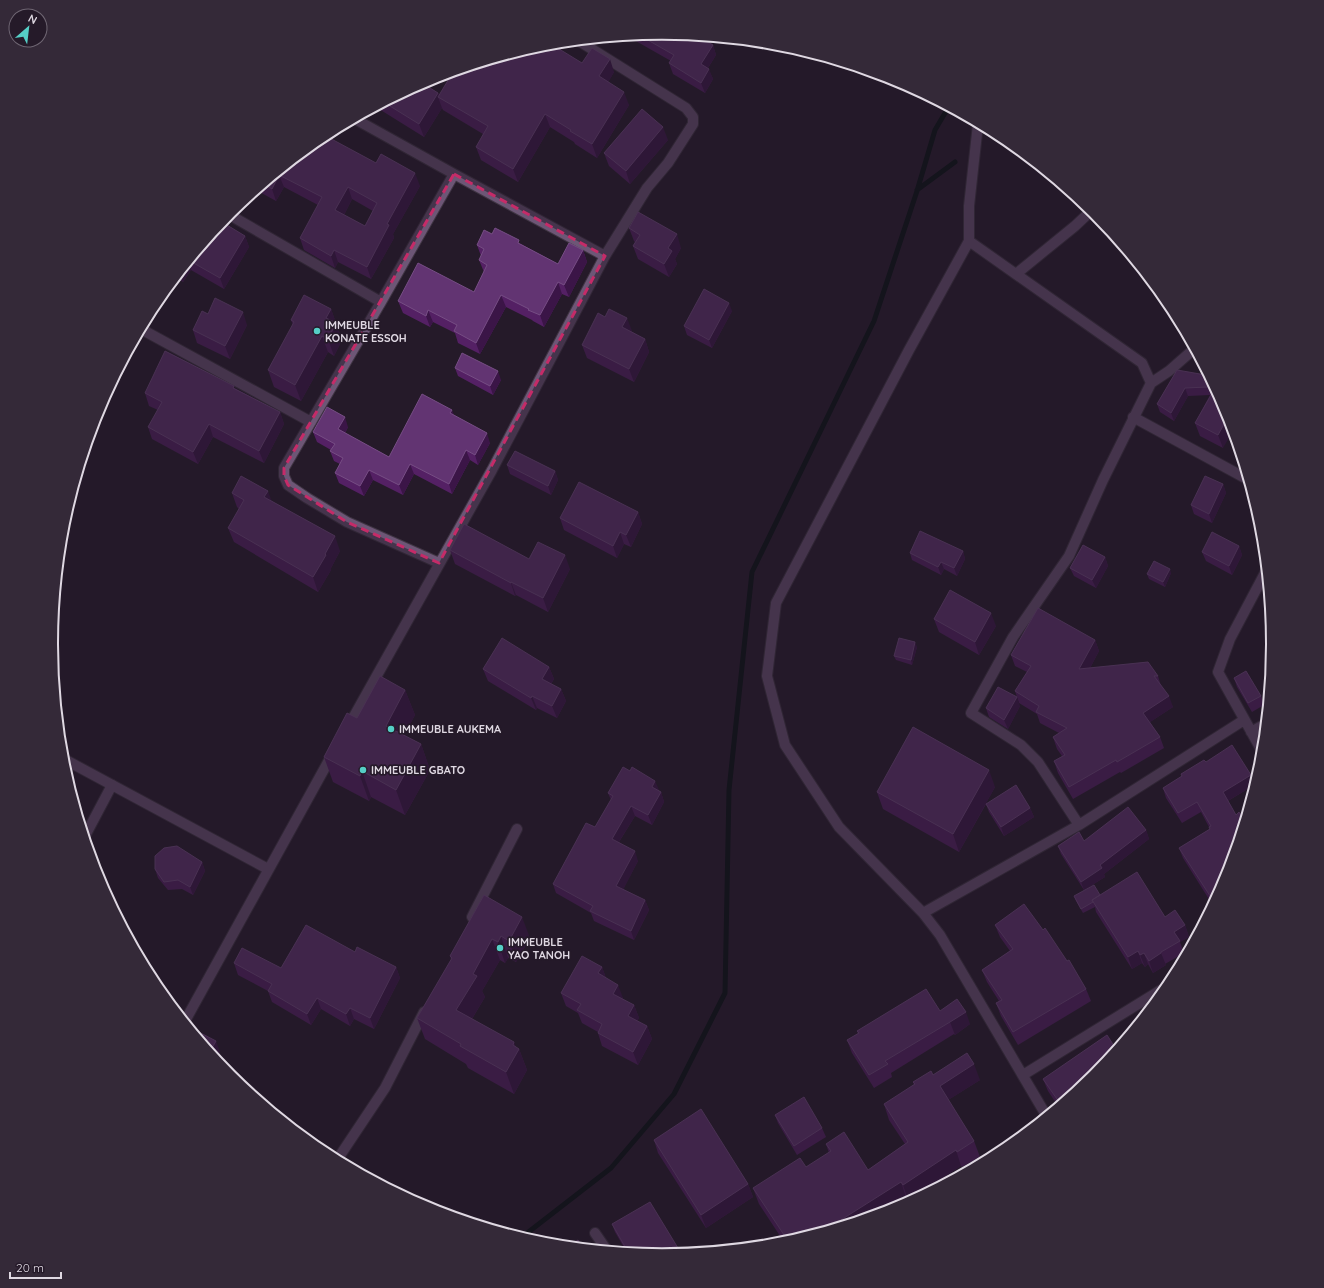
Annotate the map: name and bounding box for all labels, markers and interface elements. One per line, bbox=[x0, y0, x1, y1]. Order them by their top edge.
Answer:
north arrow bbox=[8, 8, 48, 48]
text: N bbox=[26, 11, 40, 27]
place label: IMMEUBLE KONATE ESSOH bbox=[325, 318, 407, 345]
marker: IMMEUBLE KONATE ESSOH bbox=[312, 326, 322, 336]
place label: IMMEUBLE AUKEMA bbox=[399, 722, 501, 736]
marker: IMMEUBLE AUKEMA bbox=[386, 724, 396, 734]
place label: IMMEUBLE GBATO bbox=[371, 763, 465, 777]
marker: IMMEUBLE GBATO bbox=[358, 765, 368, 775]
place label: IMMEUBLE YAO TANOH bbox=[508, 935, 570, 962]
marker: IMMEUBLE YAO TANOH bbox=[495, 943, 505, 953]
scale bar bbox=[10, 1254, 61, 1280]
text: 20 m bbox=[16, 1260, 44, 1275]

